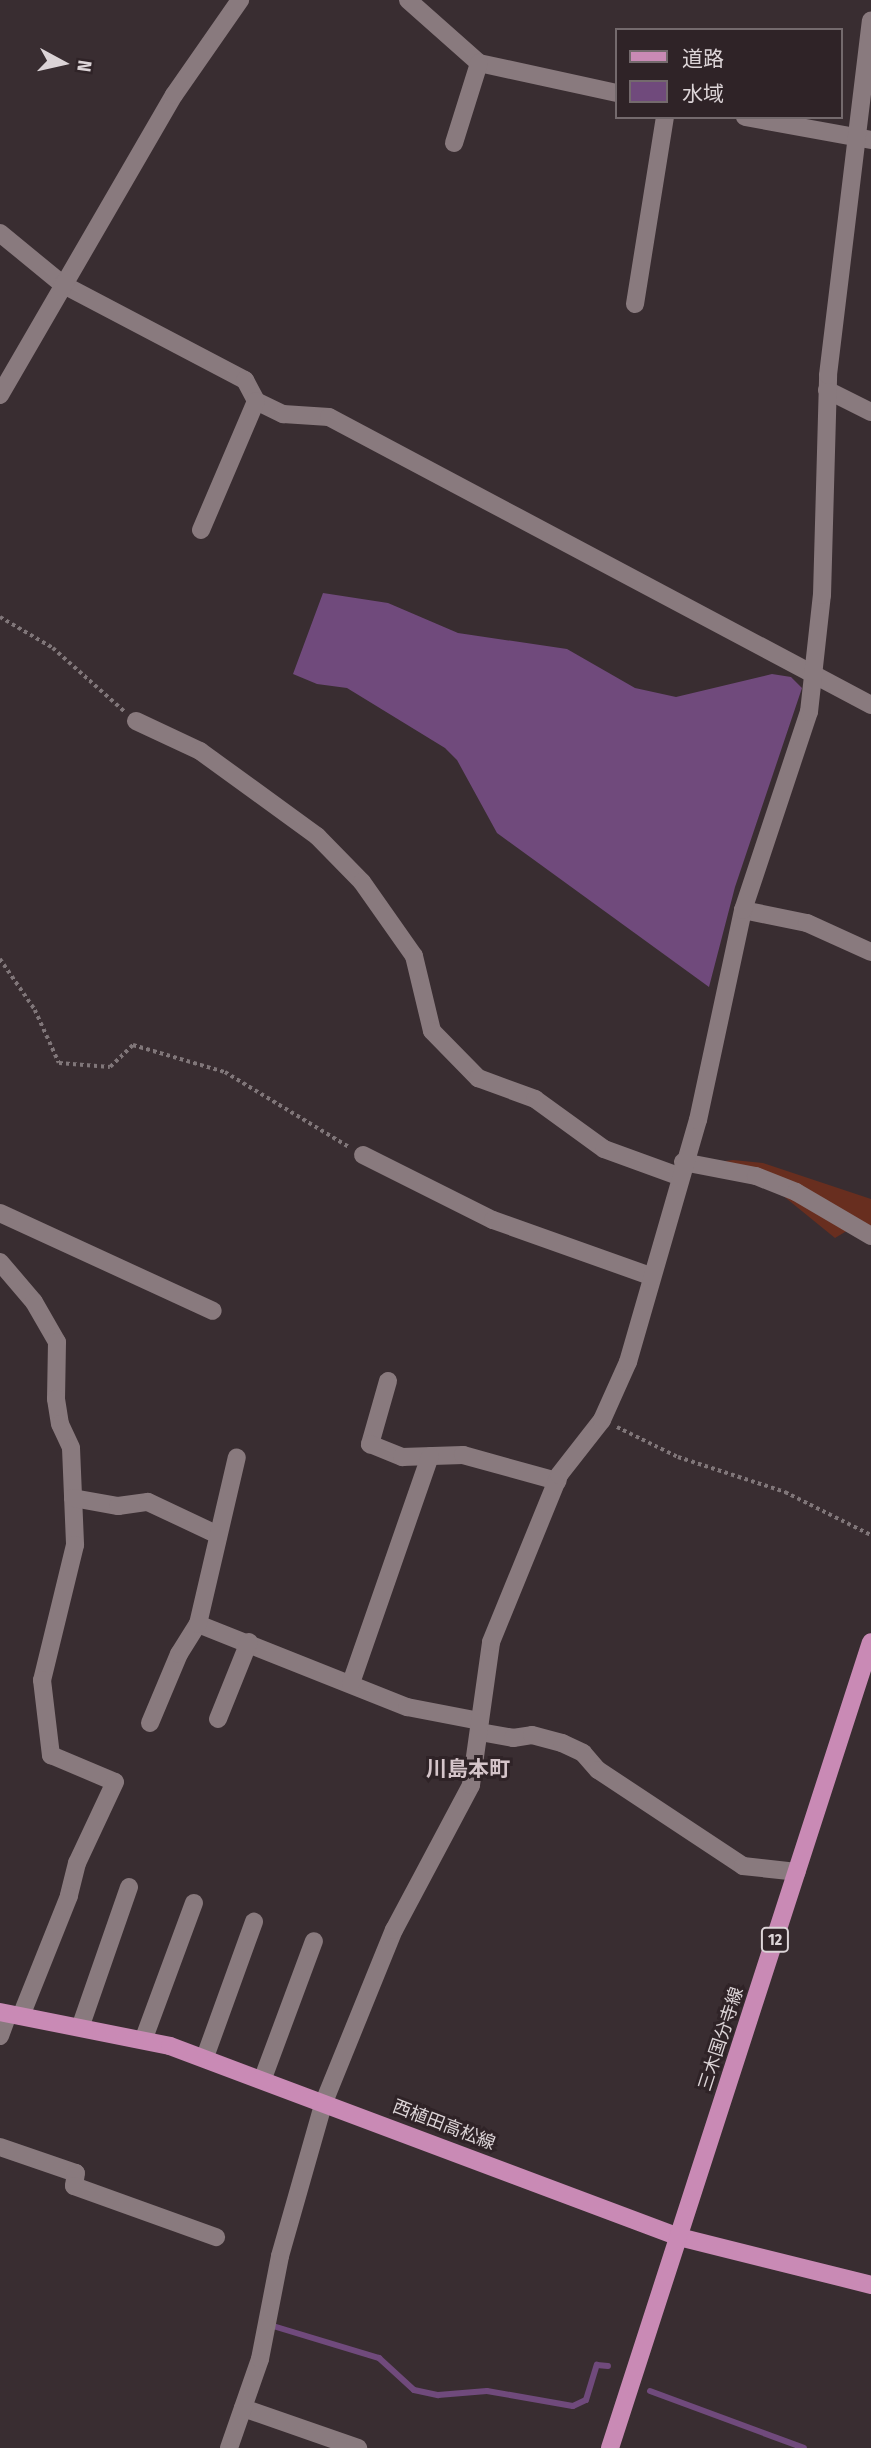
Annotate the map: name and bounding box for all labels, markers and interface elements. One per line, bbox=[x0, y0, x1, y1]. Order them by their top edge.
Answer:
north arrow bbox=[28, 28, 98, 98]
legend bbox=[616, 28, 843, 119]
text: 道路 bbox=[682, 46, 724, 72]
text: N bbox=[72, 59, 96, 73]
text: 水域 bbox=[682, 81, 724, 107]
district label: 川島本町 bbox=[426, 1756, 510, 1782]
road number: 12 bbox=[759, 1928, 791, 1952]
street label: 三木国分寺線 bbox=[694, 1984, 748, 2094]
street label: 西植田高松線 bbox=[390, 2096, 498, 2154]

